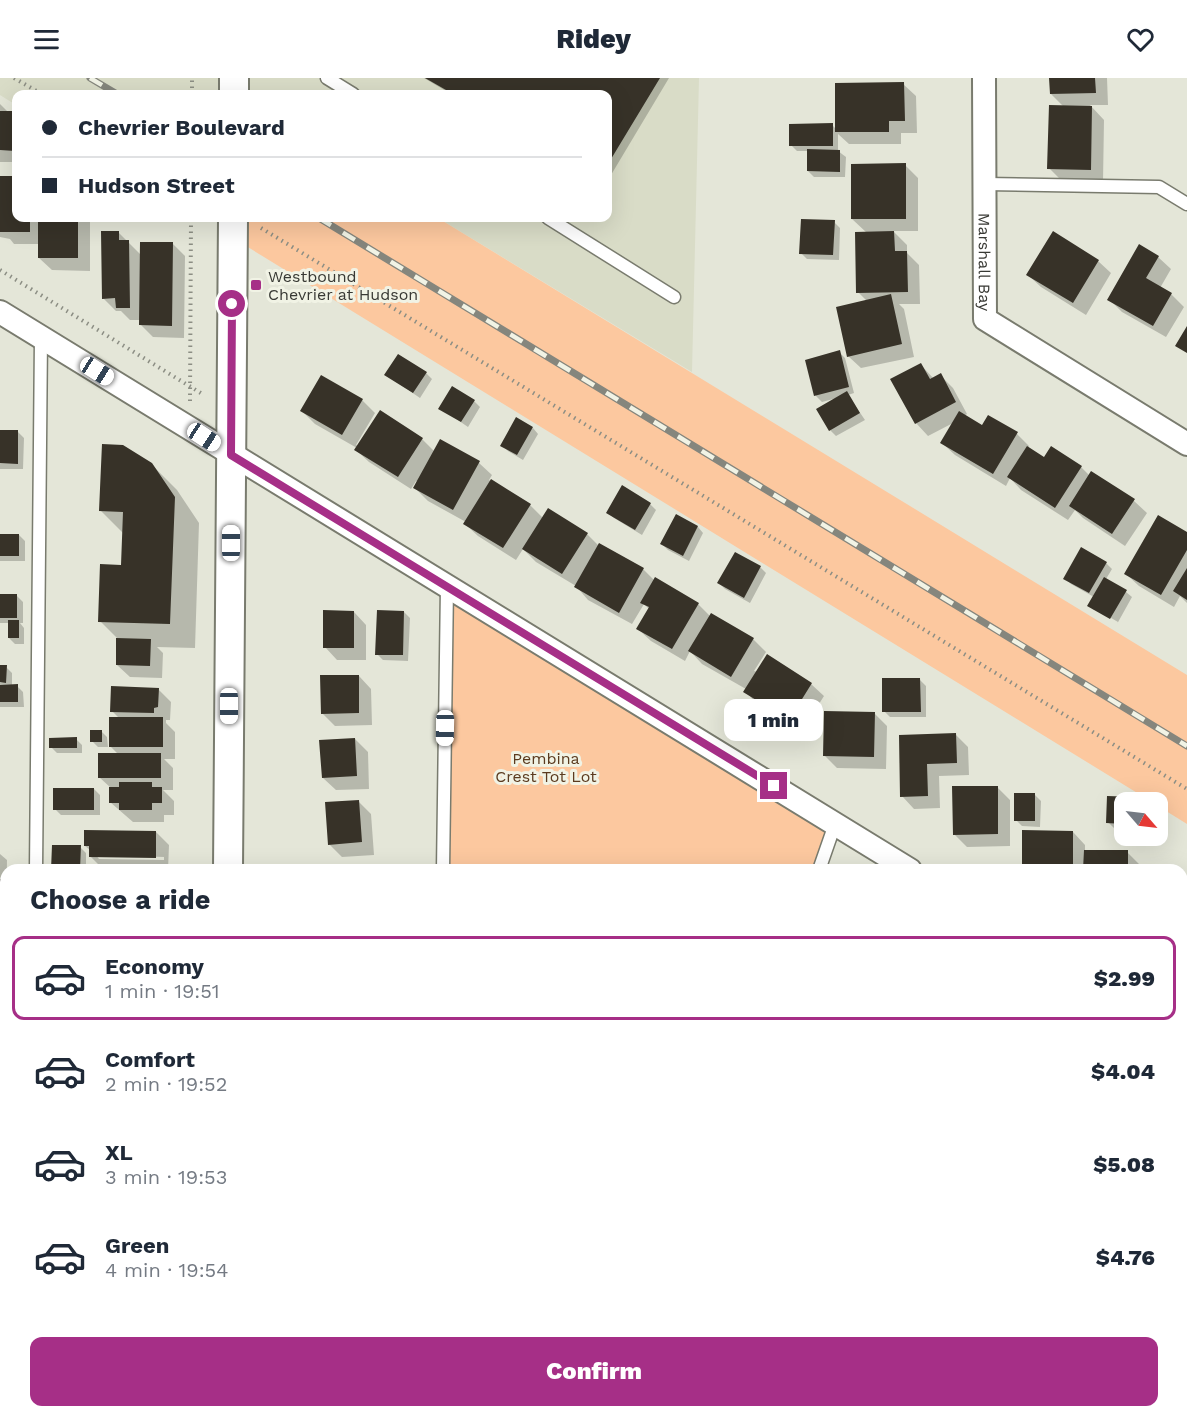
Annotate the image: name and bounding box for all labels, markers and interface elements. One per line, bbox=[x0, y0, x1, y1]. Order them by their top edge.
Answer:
icon: menu bbox=[30, 23, 63, 56]
text: Ridey bbox=[556, 23, 631, 55]
icon: heart bbox=[1124, 23, 1157, 56]
text: Chevrier Boulevard bbox=[78, 115, 285, 140]
text: Hudson Street bbox=[78, 173, 235, 198]
street label: Marshall Bay bbox=[975, 213, 994, 312]
place label: Westbound Chevrier at Hudson bbox=[268, 267, 418, 304]
marker: Westbound Chevrier at Hudson bbox=[249, 278, 263, 292]
route start bbox=[218, 290, 245, 317]
car bbox=[77, 354, 117, 388]
car bbox=[184, 420, 224, 454]
car bbox=[222, 525, 240, 561]
car bbox=[220, 688, 238, 724]
callout: 1 min bbox=[724, 699, 824, 741]
text: 1 min bbox=[748, 708, 799, 732]
car bbox=[436, 710, 454, 746]
park label: Pembina Crest Tot Lot bbox=[495, 749, 597, 786]
route end bbox=[760, 772, 787, 799]
north arrow bbox=[1114, 792, 1168, 846]
map controls bbox=[1114, 792, 1168, 846]
text: Choose a ride bbox=[30, 884, 210, 916]
icon: car bbox=[33, 951, 87, 1005]
text: Economy bbox=[105, 954, 204, 979]
text: $2.99 bbox=[1094, 966, 1155, 991]
text: 1 min · 19:51 bbox=[105, 979, 220, 1003]
icon: car bbox=[33, 1044, 87, 1098]
text: Comfort bbox=[105, 1047, 195, 1072]
text: $4.04 bbox=[1091, 1059, 1155, 1084]
text: 2 min · 19:52 bbox=[105, 1072, 227, 1096]
icon: car bbox=[33, 1137, 87, 1191]
text: XL bbox=[105, 1140, 133, 1165]
text: $5.08 bbox=[1093, 1152, 1155, 1177]
text: 3 min · 19:53 bbox=[105, 1165, 227, 1189]
icon: car bbox=[33, 1230, 87, 1284]
text: Green bbox=[105, 1233, 169, 1258]
text: $4.76 bbox=[1096, 1245, 1155, 1270]
text: 4 min · 19:54 bbox=[105, 1258, 228, 1282]
button: Confirm bbox=[30, 1337, 1158, 1406]

